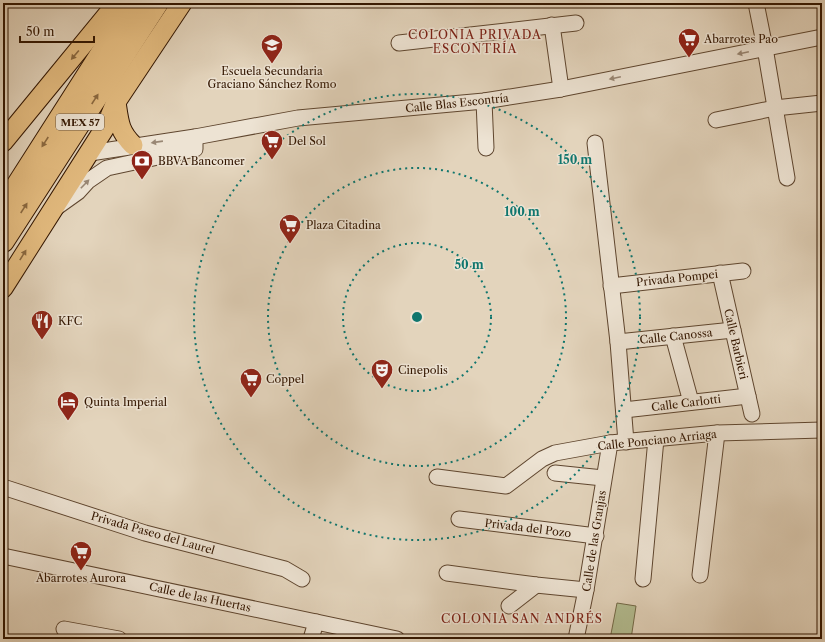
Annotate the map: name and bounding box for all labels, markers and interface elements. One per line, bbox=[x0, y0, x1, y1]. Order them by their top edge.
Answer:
scale bar bbox=[20, 18, 94, 44]
text: 50 m bbox=[26, 24, 55, 39]
supermarket icon: Abarrotes Pao bbox=[676, 26, 702, 59]
district label: COLONIA PRIVADA ESCONTRÍA bbox=[408, 27, 542, 56]
school or university icon: Escuela Secundaria Graciano Sánchez Romo bbox=[259, 32, 285, 65]
place label: Abarrotes Pao bbox=[703, 32, 778, 46]
one-way arrow bbox=[71, 50, 79, 60]
one-way arrow bbox=[736, 50, 749, 56]
place label: Escuela Secundaria Graciano Sánchez Romo bbox=[207, 64, 337, 91]
one-way arrow bbox=[609, 76, 621, 82]
street label: Calle Blas Escontría bbox=[405, 91, 510, 115]
one-way arrow bbox=[91, 93, 98, 105]
road number: MEX 57 bbox=[56, 114, 104, 130]
supermarket icon: Del Sol bbox=[259, 128, 285, 161]
place label: Del Sol bbox=[288, 134, 327, 148]
one-way arrow bbox=[42, 136, 49, 148]
one-way arrow bbox=[151, 139, 163, 145]
bank icon: BBVA Bancomer bbox=[129, 148, 155, 181]
text: 150 m bbox=[558, 152, 592, 167]
place label: BBVA Bancomer bbox=[158, 154, 245, 168]
one-way arrow bbox=[81, 179, 90, 189]
one-way arrow bbox=[20, 203, 28, 213]
text: 100 m bbox=[504, 204, 540, 219]
supermarket icon: Plaza Citadina bbox=[277, 212, 303, 245]
place label: Plaza Citadina bbox=[306, 218, 381, 232]
one-way arrow bbox=[20, 249, 27, 261]
text: 50 m bbox=[454, 257, 484, 272]
street label: Privada Pompei bbox=[635, 267, 719, 289]
street label: Calle Barbieri bbox=[721, 307, 751, 381]
restaurant icon: KFC bbox=[29, 308, 55, 341]
centre of rings bbox=[410, 310, 424, 324]
place label: KFC bbox=[58, 314, 82, 328]
street label: Calle Canossa bbox=[639, 325, 713, 347]
theatre icon: Cinepolis bbox=[369, 357, 395, 390]
place label: Cinepolis bbox=[398, 363, 448, 377]
supermarket icon: Coppel bbox=[238, 366, 264, 399]
place label: Coppel bbox=[266, 372, 305, 386]
hotel icon: Quinta Imperial bbox=[55, 389, 81, 422]
street label: Calle Carlotti bbox=[650, 392, 722, 414]
place label: Quinta Imperial bbox=[84, 395, 168, 409]
street label: Calle Ponciano Arriaga bbox=[597, 427, 717, 453]
street label: Calle de las Granjas bbox=[579, 489, 609, 593]
street label: Privada Paseo del Laurel bbox=[89, 509, 217, 558]
street label: Privada del Pozo bbox=[484, 516, 572, 540]
supermarket icon: Abarrotes Aurora bbox=[68, 539, 94, 572]
place label: Abarrotes Aurora bbox=[35, 571, 126, 585]
street label: Calle de las Huertas bbox=[148, 579, 252, 615]
district label: COLONIA SAN ANDRÉS bbox=[441, 610, 603, 626]

